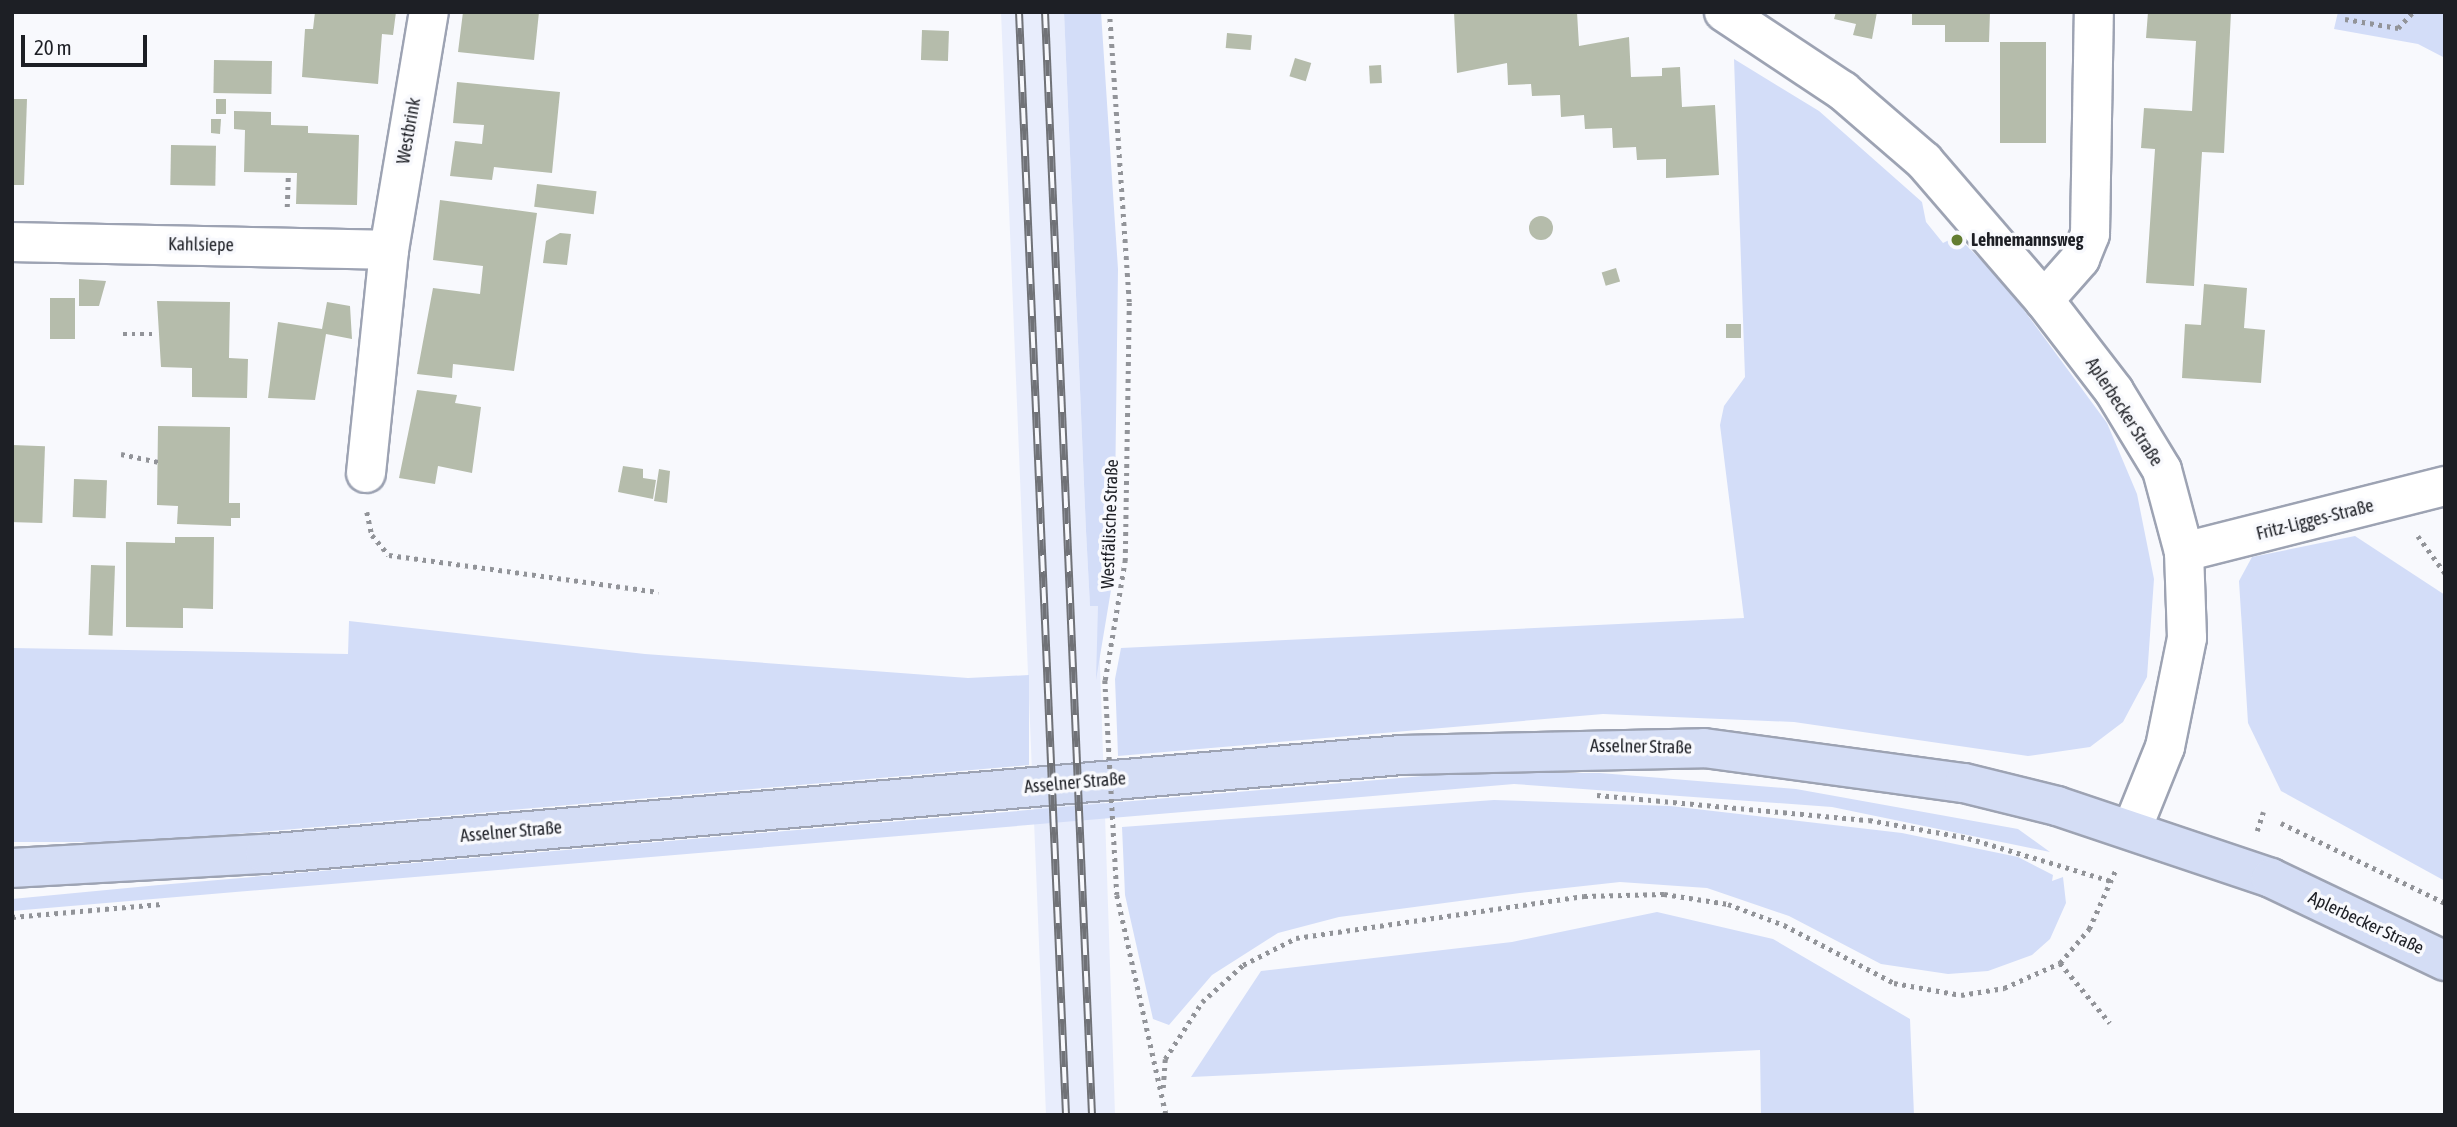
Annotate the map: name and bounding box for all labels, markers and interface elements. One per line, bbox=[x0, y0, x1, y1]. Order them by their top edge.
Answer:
scale bar bbox=[24, 21, 150, 65]
text: 20 m bbox=[34, 35, 72, 59]
street label: Westbrink bbox=[393, 96, 425, 166]
place label: Lehnemannsweg bbox=[1971, 229, 2083, 251]
marker: Lehnemannsweg bbox=[1949, 232, 1965, 248]
street label: Kahlsiepe bbox=[168, 234, 234, 256]
street label: Aplerbecker Straße bbox=[2081, 354, 2167, 470]
street label: Westfälische Straße bbox=[1097, 459, 1123, 589]
street label: Fritz-Ligges-Straße bbox=[2254, 495, 2376, 545]
street label: Asselner Straße bbox=[1590, 735, 1692, 759]
street label: Asselner Straße bbox=[1023, 768, 1127, 798]
street label: Asselner Straße bbox=[459, 817, 563, 847]
street label: Aplerbecker Straße bbox=[2305, 887, 2427, 959]

